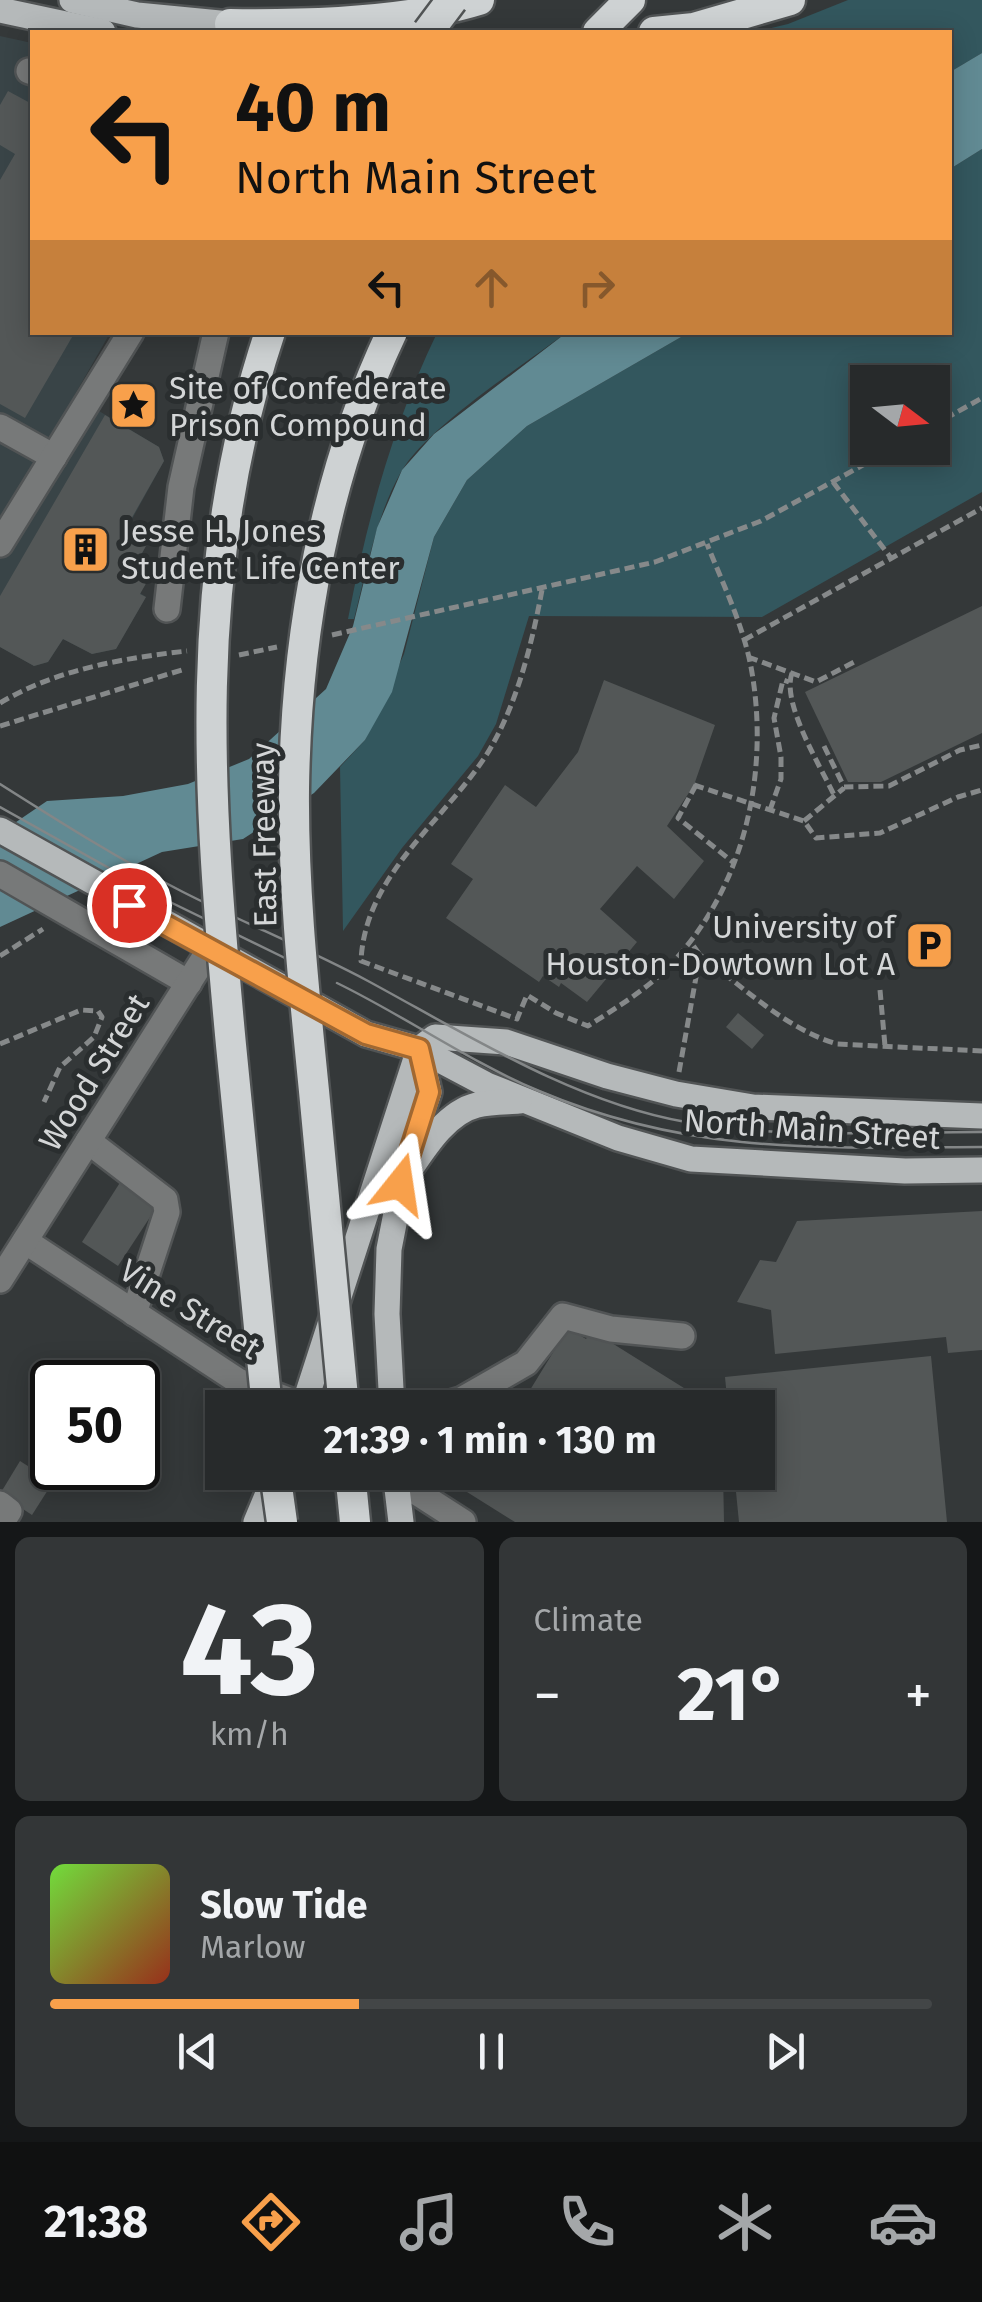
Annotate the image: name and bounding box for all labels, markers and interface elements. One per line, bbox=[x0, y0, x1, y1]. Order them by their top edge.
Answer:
text: 40 m bbox=[235, 66, 391, 150]
icon: left bbox=[70, 70, 200, 200]
text: North Main Street bbox=[235, 151, 597, 205]
icon: left bbox=[359, 260, 414, 315]
icon: ahead bbox=[464, 260, 519, 315]
icon: right bbox=[569, 260, 624, 315]
north arrow bbox=[850, 365, 950, 465]
map controls bbox=[850, 365, 950, 465]
place label: Site of Confederate Prison Compound bbox=[169, 369, 447, 444]
place icon: Site of Confederate Prison Compound bbox=[108, 380, 160, 432]
place label: Jesse H. Jones Student Life Center bbox=[121, 512, 400, 587]
building icon: Jesse H. Jones Student Life Center bbox=[60, 523, 112, 575]
street label: East Freeway bbox=[243, 742, 285, 928]
pin bbox=[87, 863, 172, 948]
icon: arrive bbox=[102, 878, 157, 933]
place label: University of Houston-Dowtown Lot A bbox=[545, 908, 897, 983]
parking icon: University of Houston-Dowtown Lot A bbox=[904, 919, 956, 971]
street label: Wood Street bbox=[31, 986, 157, 1158]
street label: North Main Street bbox=[682, 1101, 942, 1157]
position arrow bbox=[348, 1132, 452, 1236]
street label: Vine Street bbox=[113, 1251, 268, 1367]
speed limit sign: 50 bbox=[30, 1360, 160, 1490]
text: 21:39 · 1 min · 130 m bbox=[323, 1417, 657, 1463]
text: 43 bbox=[180, 1572, 319, 1728]
text: Climate bbox=[534, 1601, 643, 1639]
text: 21° bbox=[677, 1650, 788, 1740]
text: − bbox=[534, 1663, 561, 1729]
text: + bbox=[905, 1663, 932, 1729]
text: km/h bbox=[210, 1715, 289, 1753]
text: Slow Tide bbox=[200, 1882, 368, 1928]
text: Marlow bbox=[200, 1928, 306, 1966]
icon: previous bbox=[170, 2024, 225, 2079]
icon: pause bbox=[464, 2024, 519, 2079]
icon: next bbox=[758, 2024, 813, 2079]
icon: directions bbox=[236, 2187, 306, 2257]
icon: music bbox=[394, 2187, 464, 2257]
icon: phone bbox=[552, 2187, 622, 2257]
icon: climate bbox=[710, 2187, 780, 2257]
icon: car bbox=[868, 2187, 938, 2257]
text: 21:38 bbox=[44, 2195, 148, 2249]

